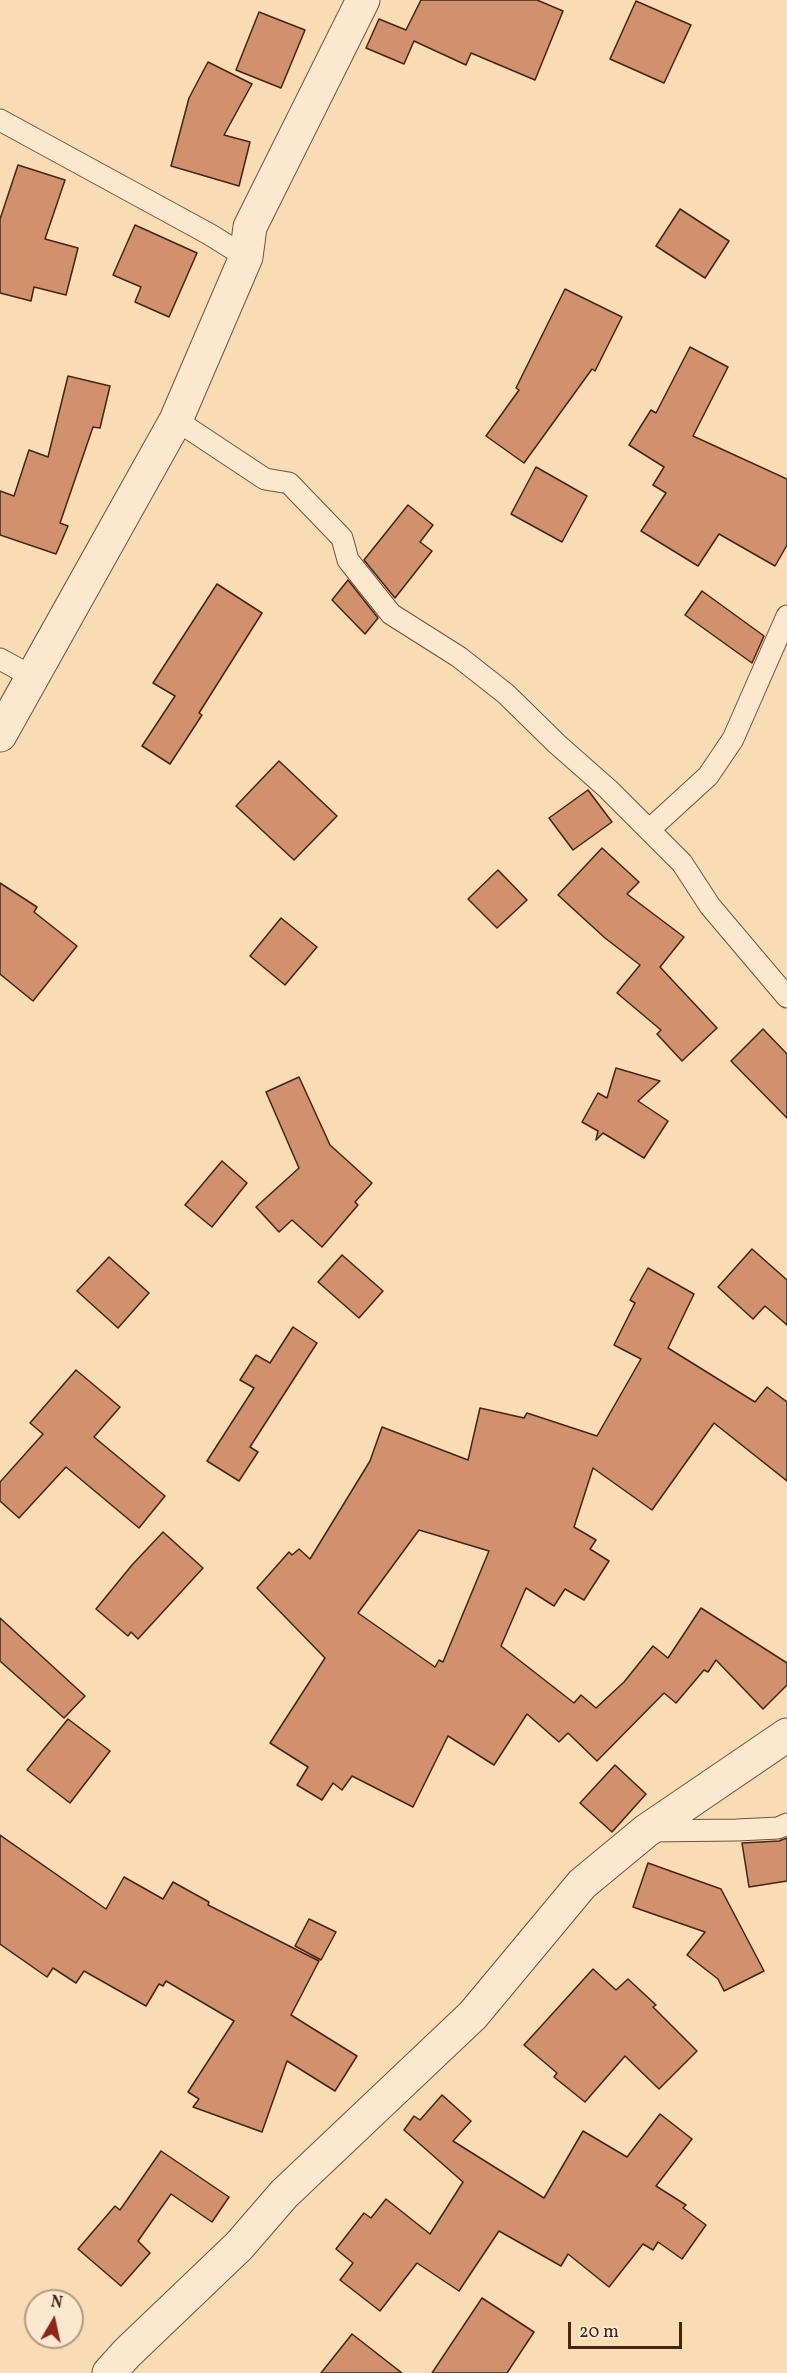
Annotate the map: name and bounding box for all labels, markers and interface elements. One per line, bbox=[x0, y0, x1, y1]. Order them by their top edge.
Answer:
north arrow bbox=[24, 2289, 84, 2349]
text: N bbox=[49, 2291, 64, 2315]
scale bar bbox=[571, 2310, 685, 2348]
text: 20 m bbox=[579, 2320, 619, 2345]

